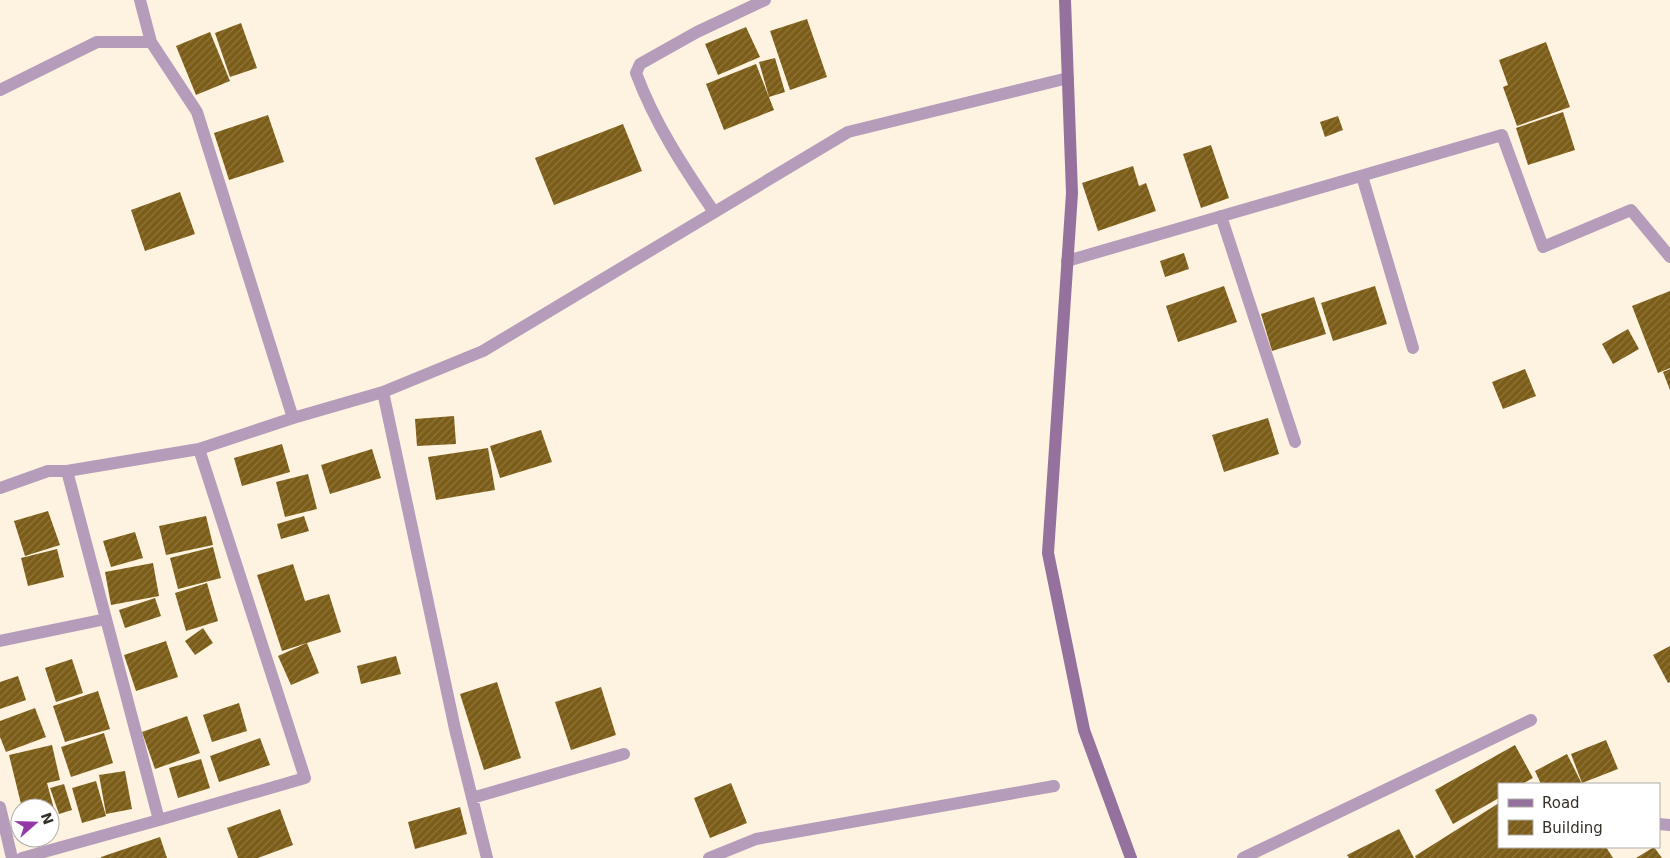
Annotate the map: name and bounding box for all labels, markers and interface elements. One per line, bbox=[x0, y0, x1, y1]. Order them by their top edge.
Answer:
legend bbox=[1498, 783, 1660, 848]
text: Road bbox=[1542, 794, 1580, 812]
north arrow bbox=[10, 798, 60, 848]
text: N bbox=[38, 810, 57, 827]
text: Building bbox=[1542, 819, 1603, 837]

